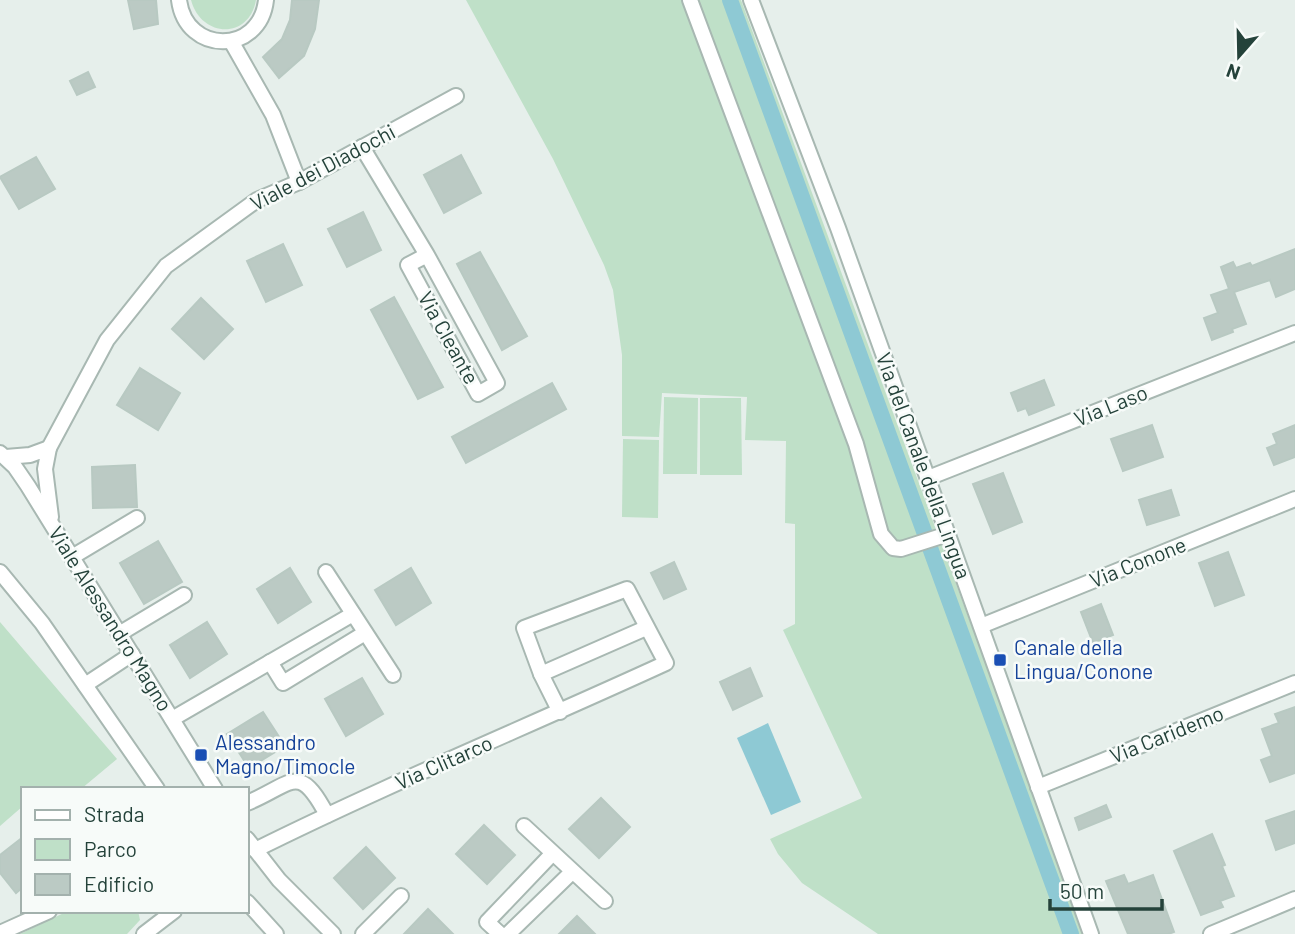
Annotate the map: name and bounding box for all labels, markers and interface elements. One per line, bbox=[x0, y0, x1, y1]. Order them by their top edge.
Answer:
north arrow bbox=[1204, 21, 1274, 91]
text: N bbox=[1223, 59, 1243, 85]
street label: Viale dei Diadochi bbox=[246, 118, 399, 215]
street label: Via Cleante bbox=[414, 287, 485, 388]
street label: Via del Canale della Lingua bbox=[872, 349, 977, 582]
street label: Via Laso bbox=[1070, 379, 1151, 431]
street label: Viale Alessandro Magno bbox=[44, 521, 178, 715]
street label: Via Conone bbox=[1086, 531, 1189, 592]
place label: Canale della Lingua/Conone bbox=[1014, 634, 1153, 683]
marker: Canale della Lingua/Conone bbox=[992, 652, 1008, 668]
street label: Via Caridemo bbox=[1106, 699, 1227, 768]
place label: Alessandro Magno/Timocle bbox=[215, 729, 356, 778]
street label: Via Clitarco bbox=[391, 729, 496, 794]
marker: Alessandro Magno/Timocle bbox=[193, 747, 209, 763]
legend bbox=[21, 787, 248, 913]
text: Strada bbox=[84, 801, 144, 826]
text: Parco bbox=[84, 836, 137, 861]
scale bar bbox=[1050, 867, 1162, 911]
text: Edificio bbox=[84, 871, 154, 896]
text: 50 m bbox=[1060, 878, 1104, 903]

